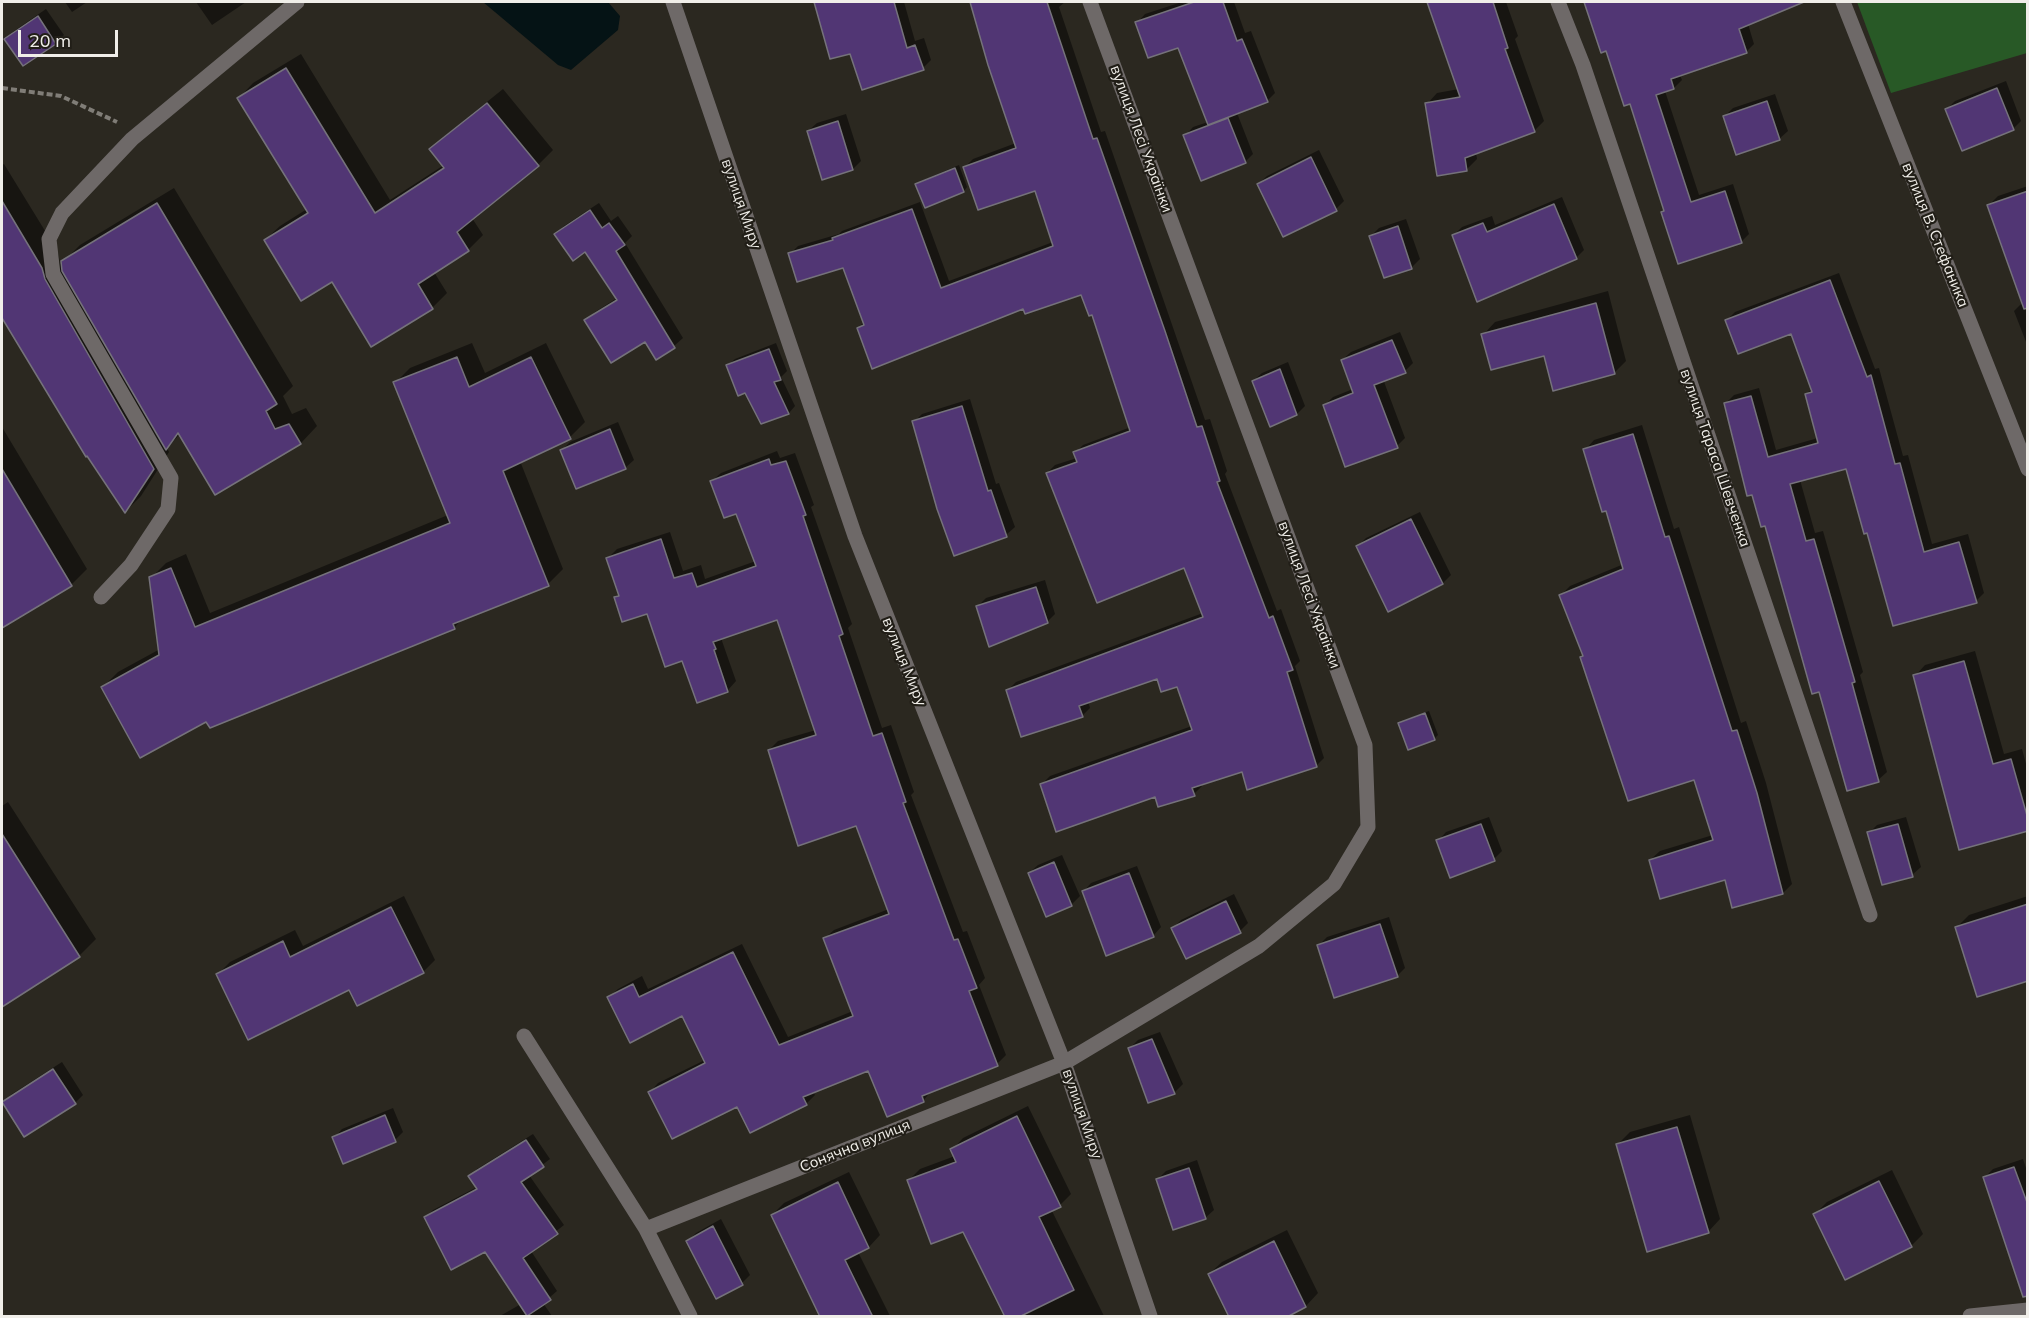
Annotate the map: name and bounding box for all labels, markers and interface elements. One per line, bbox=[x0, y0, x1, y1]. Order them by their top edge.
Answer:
scale bar bbox=[21, 18, 122, 56]
text: 20 m bbox=[29, 29, 71, 52]
street label: вулиця Лесі Українки bbox=[1106, 63, 1176, 215]
street label: вулиця Миру bbox=[717, 157, 765, 251]
street label: вулиця В. Стефаника bbox=[1898, 160, 1972, 310]
street label: вулиця Тараса Шевченка bbox=[1676, 367, 1754, 549]
street label: вулиця Лесі Українки bbox=[1274, 519, 1344, 671]
street label: вулиця Миру bbox=[878, 615, 930, 709]
street label: вулиця Миру bbox=[1058, 1067, 1106, 1161]
street label: Сонячна вулиця bbox=[797, 1116, 913, 1176]

